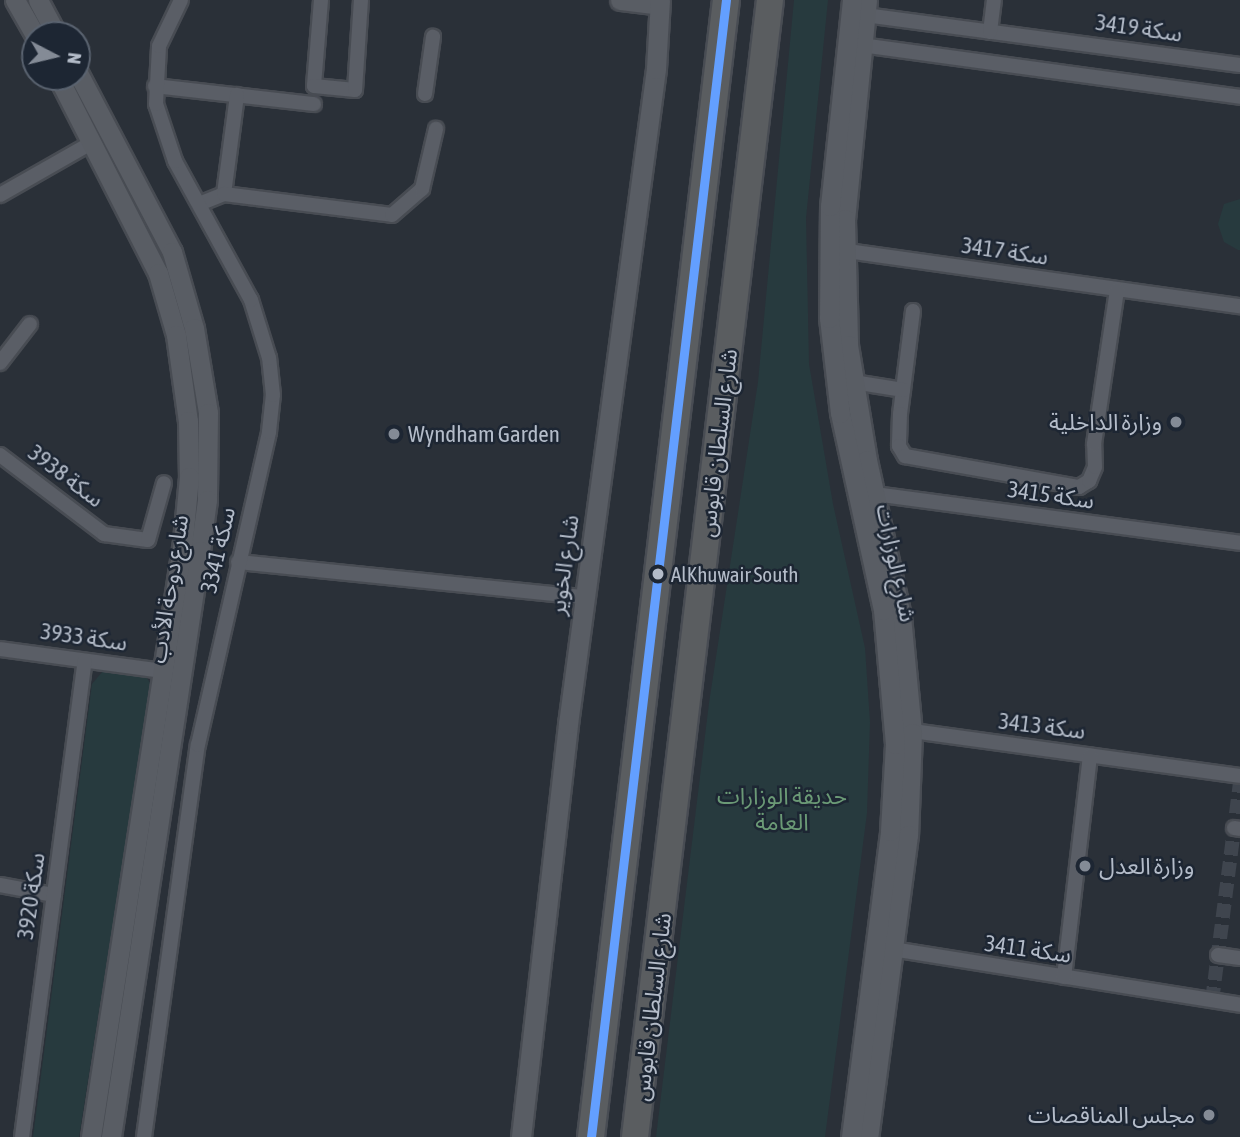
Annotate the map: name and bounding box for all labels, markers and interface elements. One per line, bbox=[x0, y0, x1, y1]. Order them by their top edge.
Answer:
street label: سكة 3419 bbox=[1094, 8, 1184, 48]
north arrow bbox=[21, 21, 91, 91]
text: N bbox=[63, 51, 86, 65]
street label: سكة 3417 bbox=[960, 231, 1050, 271]
street label: شارع السلطان قابوس bbox=[693, 347, 743, 539]
place label: وزارة الداخلية bbox=[1049, 408, 1162, 436]
marker: وزارة الداخلية bbox=[1168, 414, 1184, 430]
place label: Wyndham Garden bbox=[408, 420, 560, 448]
marker: Wyndham Garden bbox=[386, 426, 402, 442]
street label: سكة 3938 bbox=[23, 439, 109, 513]
street label: سكة 3415 bbox=[1006, 475, 1096, 515]
street label: شارع الوزارات bbox=[870, 502, 922, 624]
street label: سكة 3341 bbox=[195, 504, 241, 596]
street label: شارع دوحة الأدب bbox=[144, 513, 194, 665]
street label: شارع الخوير bbox=[543, 513, 585, 617]
place label: AlKhuwair South bbox=[671, 561, 799, 587]
marker: AlKhuwair South bbox=[651, 567, 665, 581]
street label: سكة 3933 bbox=[39, 617, 129, 657]
street label: سكة 3413 bbox=[997, 707, 1087, 745]
park label: حديقة الوزارات العامة bbox=[717, 782, 847, 836]
street label: سكة 3920 bbox=[11, 851, 51, 941]
place label: وزارة العدل bbox=[1099, 852, 1194, 880]
marker: وزارة العدل bbox=[1077, 858, 1093, 874]
street label: شارع السلطان قابوس bbox=[627, 911, 677, 1103]
street label: سكة 3411 bbox=[983, 929, 1073, 969]
place label: مجلس المناقصات bbox=[1028, 1101, 1195, 1129]
marker: مجلس المناقصات bbox=[1201, 1107, 1217, 1123]

